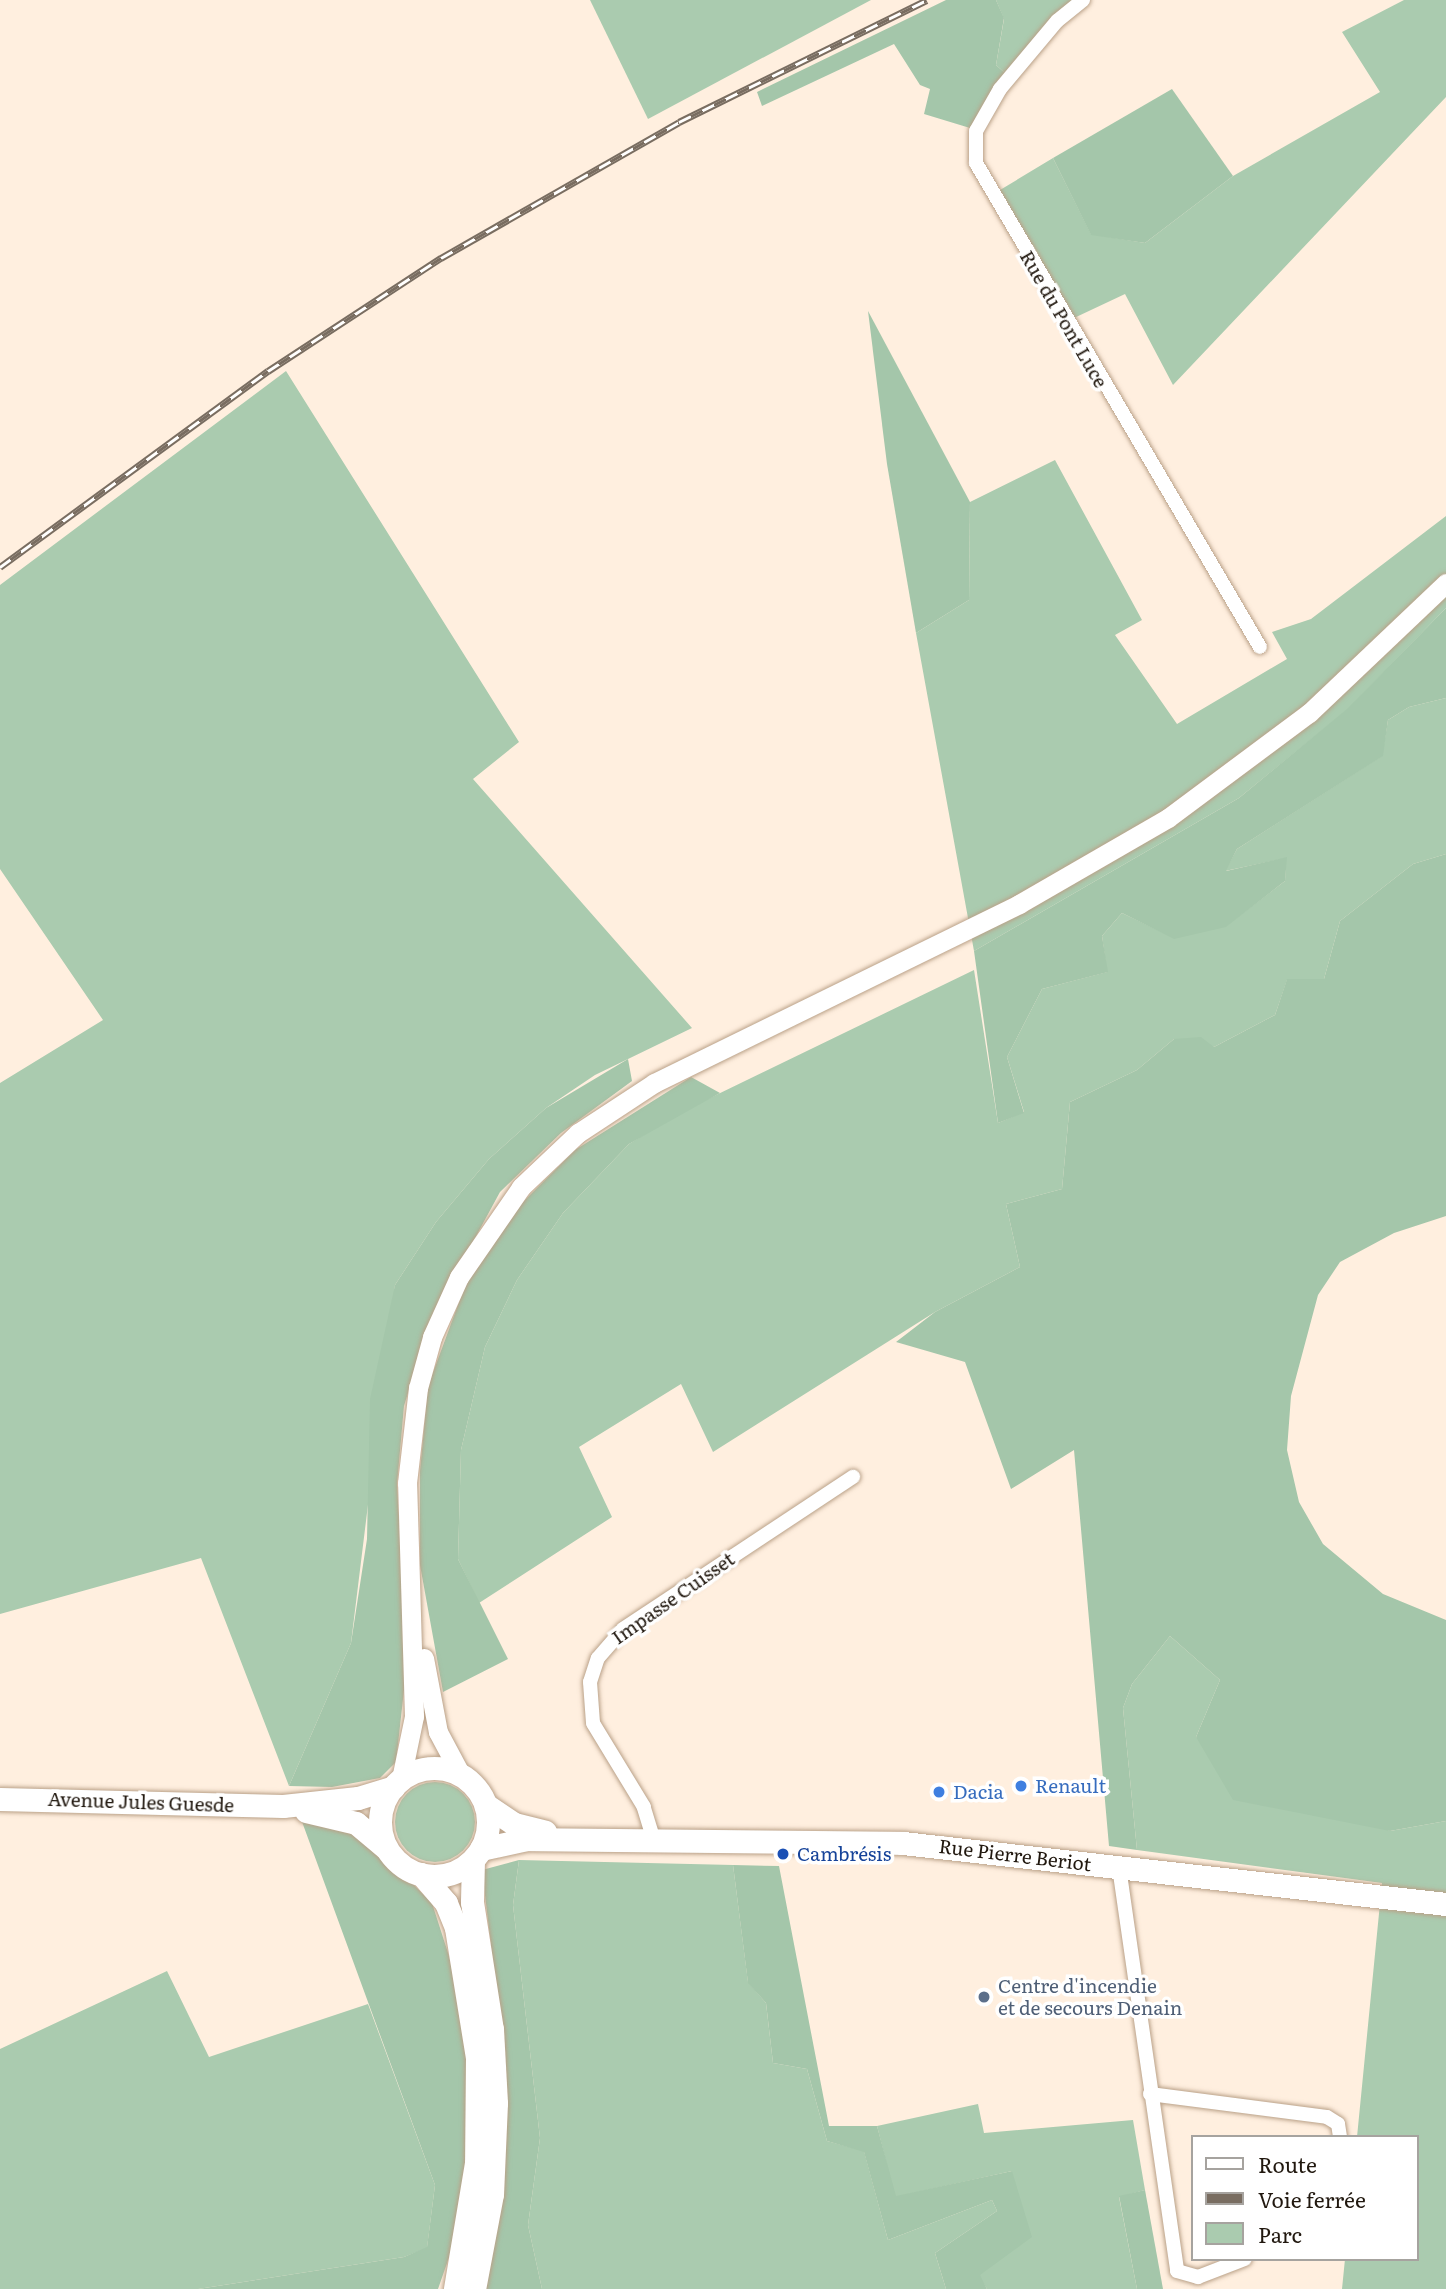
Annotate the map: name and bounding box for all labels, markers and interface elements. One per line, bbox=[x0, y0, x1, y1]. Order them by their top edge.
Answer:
street label: Rue du Pont Luce bbox=[1015, 246, 1113, 392]
street label: Impasse Cuisset bbox=[607, 1547, 739, 1649]
place label: Renault bbox=[1035, 1775, 1106, 1797]
marker: Renault bbox=[1013, 1778, 1029, 1794]
place label: Dacia bbox=[953, 1781, 1004, 1803]
marker: Dacia bbox=[931, 1784, 947, 1800]
street label: Avenue Jules Guesde bbox=[47, 1787, 235, 1817]
street label: Rue Pierre Beriot bbox=[937, 1834, 1093, 1876]
place label: Cambrésis bbox=[797, 1843, 891, 1865]
marker: Cambrésis bbox=[775, 1846, 791, 1862]
place label: Centre d'incendie et de secours Denain bbox=[998, 1975, 1182, 2019]
marker: Centre d'incendie et de secours Denain bbox=[976, 1989, 992, 2005]
legend bbox=[1190, 2135, 1418, 2261]
text: Route bbox=[1258, 2148, 1317, 2179]
text: Voie ferrée bbox=[1258, 2183, 1366, 2214]
text: Parc bbox=[1258, 2218, 1302, 2249]

